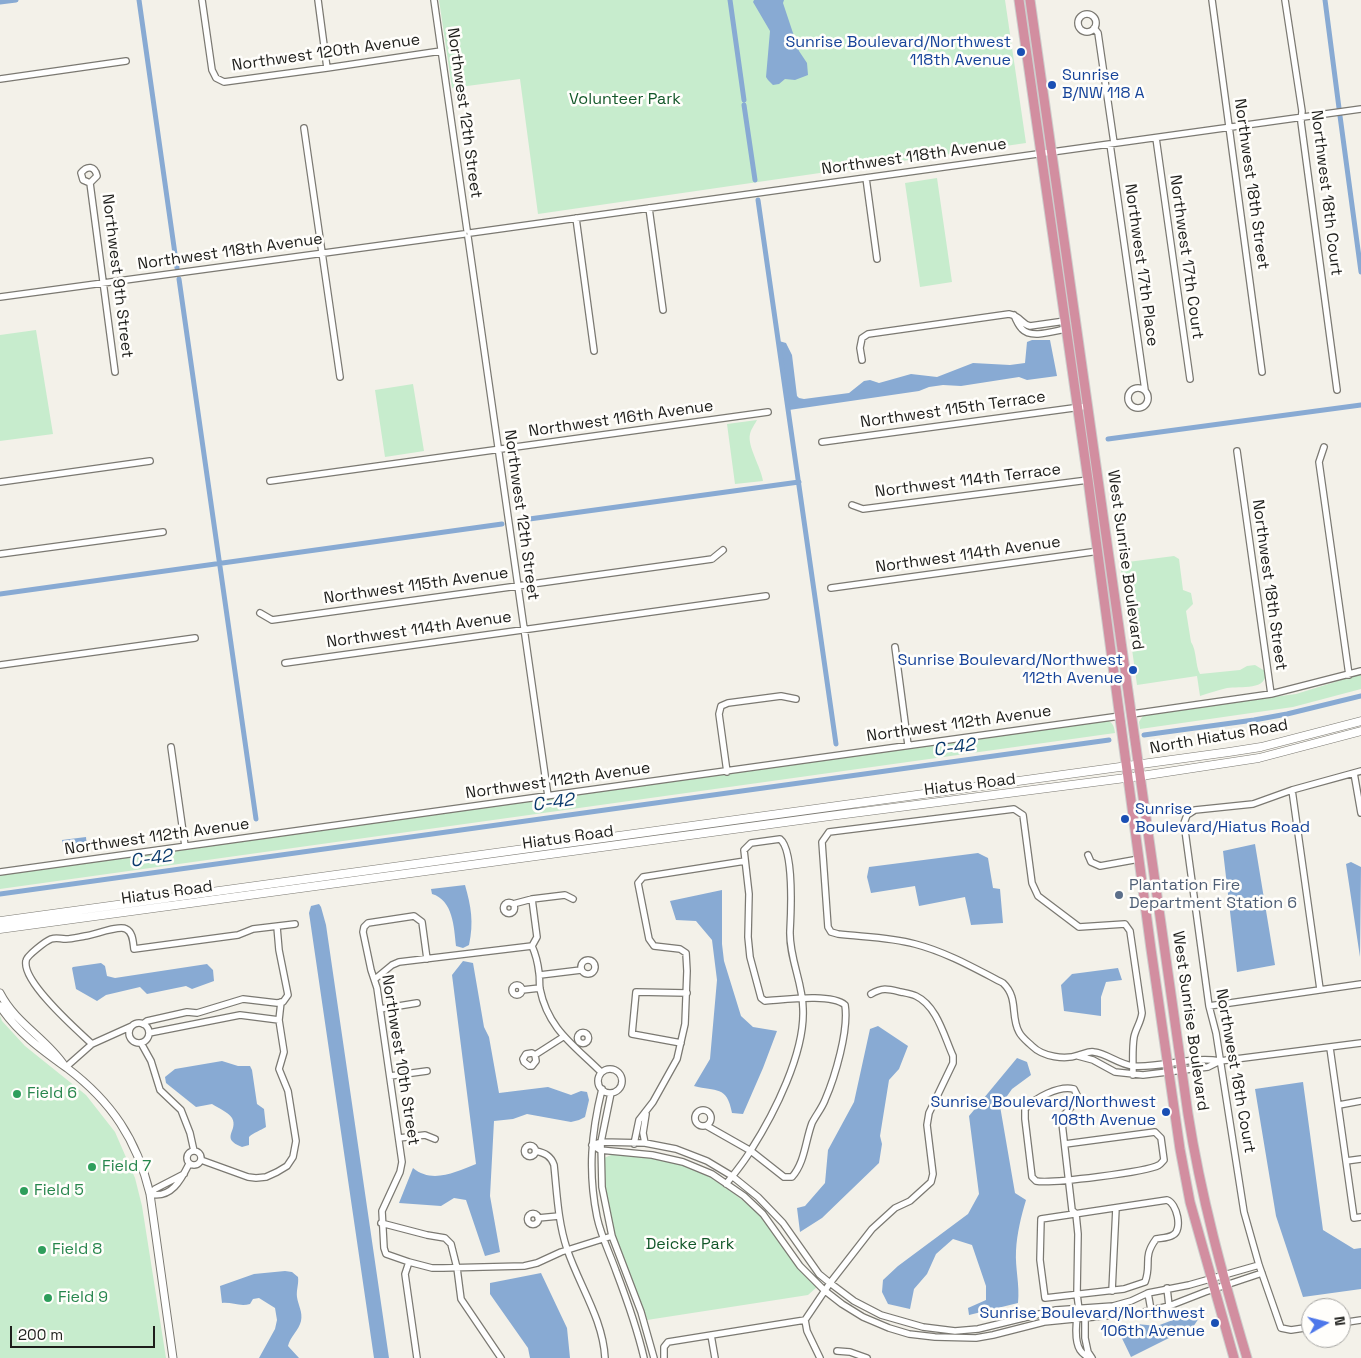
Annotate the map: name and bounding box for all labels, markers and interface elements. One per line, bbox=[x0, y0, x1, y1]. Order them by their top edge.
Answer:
street label: Northwest 12th Street bbox=[443, 26, 485, 200]
street label: Northwest 120th Avenue bbox=[231, 30, 421, 76]
place label: Sunrise Boulevard/Northwest 118th Avenue bbox=[785, 33, 1011, 71]
marker: Sunrise Boulevard/Northwest 118th Avenue bbox=[1015, 46, 1027, 58]
place label: Sunrise B/NW 118 A bbox=[1062, 66, 1145, 104]
marker: Sunrise B/NW 118 A bbox=[1046, 79, 1058, 91]
park label: Volunteer Park bbox=[569, 90, 681, 110]
street label: Northwest 18th Street bbox=[1230, 97, 1272, 271]
street label: Northwest 18th Court bbox=[1306, 109, 1346, 277]
street label: Northwest 118th Avenue bbox=[820, 135, 1008, 179]
street label: Northwest 17th Court bbox=[1165, 174, 1207, 340]
street label: Northwest 17th Place bbox=[1120, 182, 1162, 348]
street label: Northwest 9th Street bbox=[97, 193, 137, 359]
street label: Northwest 118th Avenue bbox=[136, 230, 324, 274]
street label: Northwest 115th Terrace bbox=[859, 387, 1047, 433]
street label: Northwest 116th Avenue bbox=[527, 397, 715, 441]
street label: Northwest 12th Street bbox=[500, 428, 542, 602]
street label: Northwest 114th Terrace bbox=[874, 460, 1062, 502]
street label: West Sunrise Boulevard bbox=[1103, 469, 1147, 651]
street label: Northwest 18th Street bbox=[1248, 498, 1290, 672]
street label: Northwest 114th Avenue bbox=[874, 533, 1062, 577]
street label: Northwest 115th Avenue bbox=[322, 564, 510, 608]
street label: Northwest 114th Avenue bbox=[325, 608, 513, 652]
place label: Sunrise Boulevard/Northwest 112th Avenue bbox=[897, 651, 1123, 689]
marker: Sunrise Boulevard/Northwest 112th Avenue bbox=[1127, 664, 1139, 676]
street label: Northwest 112th Avenue bbox=[865, 702, 1053, 746]
street label: North Hiatus Road bbox=[1148, 715, 1290, 759]
water label: C-42 bbox=[932, 734, 976, 762]
street label: Northwest 112th Avenue bbox=[464, 759, 652, 803]
street label: Hiatus Road bbox=[923, 770, 1017, 800]
water label: C-42 bbox=[531, 789, 575, 817]
place label: Sunrise Boulevard/Hiatus Road bbox=[1135, 800, 1310, 838]
marker: Sunrise Boulevard/Hiatus Road bbox=[1119, 813, 1131, 825]
street label: Northwest 112th Avenue bbox=[63, 815, 251, 859]
street label: Hiatus Road bbox=[521, 822, 615, 854]
water label: C-42 bbox=[129, 845, 173, 873]
place label: Plantation Fire Department Station 6 bbox=[1129, 876, 1297, 914]
street label: Hiatus Road bbox=[120, 877, 214, 909]
marker: Plantation Fire Department Station 6 bbox=[1113, 889, 1125, 901]
street label: West Sunrise Boulevard bbox=[1168, 930, 1212, 1112]
street label: Northwest 10th Street bbox=[377, 973, 423, 1147]
street label: Northwest 18th Court bbox=[1211, 987, 1259, 1155]
place label: Field 6 bbox=[27, 1084, 77, 1104]
marker: Field 6 bbox=[11, 1088, 23, 1100]
place label: Sunrise Boulevard/Northwest 108th Avenue bbox=[930, 1093, 1156, 1131]
marker: Sunrise Boulevard/Northwest 108th Avenue bbox=[1160, 1106, 1172, 1118]
place label: Field 7 bbox=[102, 1157, 151, 1177]
marker: Field 7 bbox=[86, 1161, 98, 1173]
place label: Field 5 bbox=[34, 1181, 84, 1201]
marker: Field 5 bbox=[18, 1185, 30, 1197]
park label: Deicke Park bbox=[646, 1235, 734, 1255]
place label: Field 8 bbox=[52, 1240, 102, 1260]
marker: Field 8 bbox=[36, 1244, 48, 1256]
place label: Field 9 bbox=[58, 1288, 108, 1308]
marker: Field 9 bbox=[42, 1292, 54, 1304]
north arrow bbox=[1301, 1298, 1351, 1348]
place label: Sunrise Boulevard/Northwest 106th Avenue bbox=[979, 1304, 1205, 1342]
text: N bbox=[1330, 1315, 1349, 1327]
scale bar bbox=[12, 1316, 158, 1348]
marker: Sunrise Boulevard/Northwest 106th Avenue bbox=[1209, 1317, 1221, 1329]
text: 200 m bbox=[18, 1325, 63, 1344]

